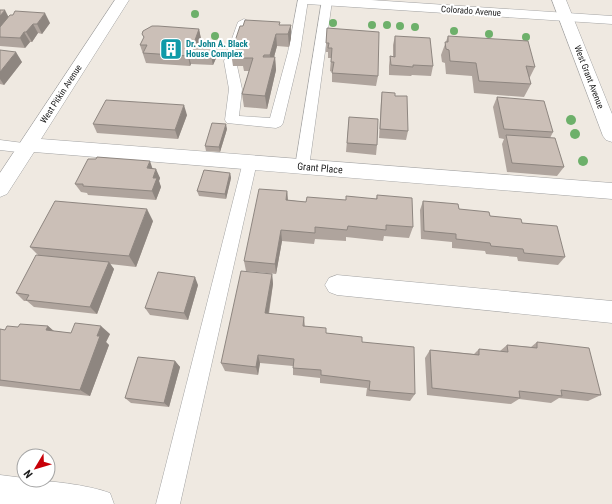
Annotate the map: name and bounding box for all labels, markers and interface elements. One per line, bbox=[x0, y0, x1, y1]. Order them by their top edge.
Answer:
street label: Colorado Avenue bbox=[441, 4, 501, 18]
building icon: Dr. John A. Black House Complex bbox=[158, 36, 184, 62]
place label: Dr. John A. Black House Complex bbox=[186, 39, 249, 59]
street label: West Grant Avenue bbox=[572, 44, 606, 110]
street label: West Pitkin Avenue bbox=[38, 63, 84, 125]
street label: Grant Place bbox=[297, 161, 343, 175]
north arrow bbox=[16, 448, 56, 488]
text: N bbox=[21, 467, 36, 481]

